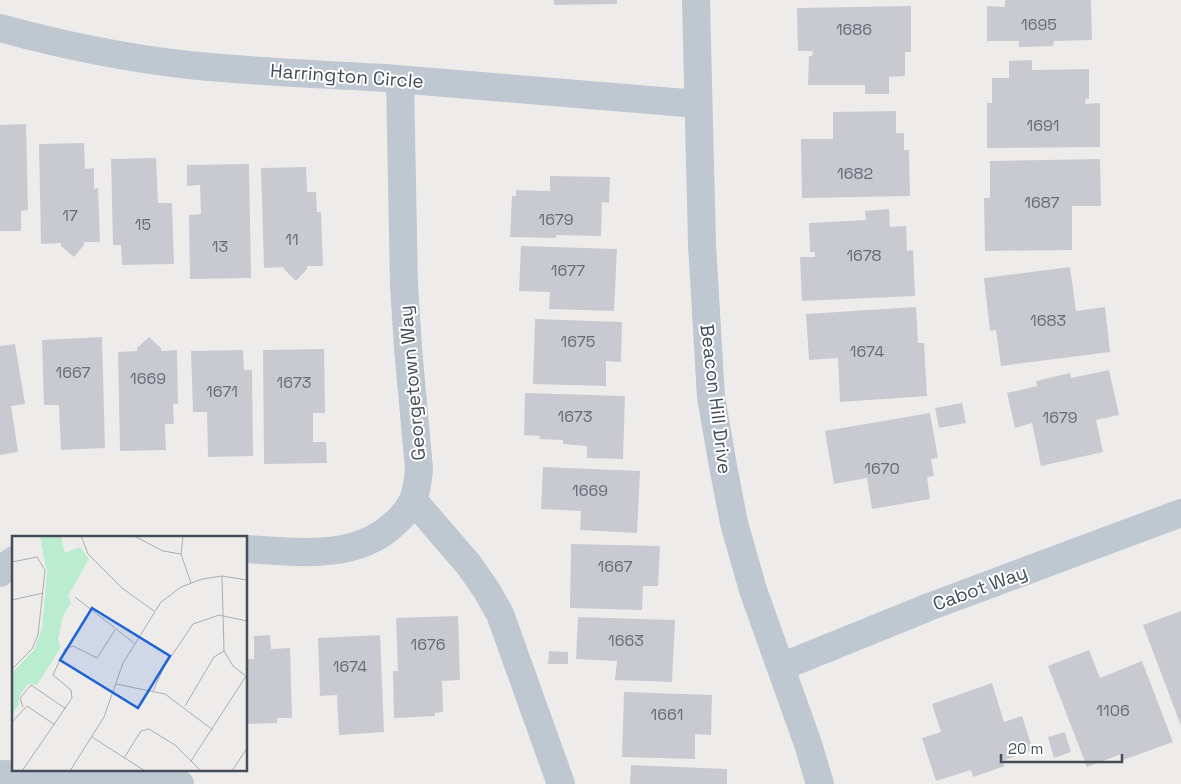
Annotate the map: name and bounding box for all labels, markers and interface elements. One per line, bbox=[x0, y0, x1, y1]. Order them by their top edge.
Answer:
house number: 1695 bbox=[1021, 14, 1057, 35]
house number: 1686 bbox=[836, 19, 872, 40]
street label: Harrington Circle bbox=[269, 58, 425, 94]
house number: 1691 bbox=[1027, 115, 1059, 136]
house number: 1682 bbox=[837, 163, 873, 184]
house number: 1687 bbox=[1024, 192, 1060, 213]
house number: 17 bbox=[62, 205, 78, 226]
house number: 1679 bbox=[538, 209, 574, 230]
house number: 15 bbox=[135, 214, 151, 235]
house number: 11 bbox=[285, 229, 299, 250]
house number: 13 bbox=[212, 236, 228, 257]
house number: 1678 bbox=[846, 245, 882, 266]
house number: 1677 bbox=[551, 260, 585, 281]
street label: Georgetown Way bbox=[393, 304, 431, 462]
house number: 1683 bbox=[1030, 310, 1066, 331]
street label: Beacon Hill Drive bbox=[694, 323, 738, 475]
house number: 1675 bbox=[561, 331, 595, 352]
house number: 1674 bbox=[850, 341, 884, 362]
house number: 1667 bbox=[55, 362, 91, 383]
house number: 1669 bbox=[130, 368, 166, 389]
house number: 1673 bbox=[277, 372, 311, 393]
house number: 1671 bbox=[206, 381, 238, 402]
house number: 1673 bbox=[558, 406, 592, 427]
house number: 1679 bbox=[1042, 407, 1078, 428]
house number: 1670 bbox=[864, 458, 900, 479]
house number: 1669 bbox=[572, 480, 608, 501]
inset map bbox=[12, 536, 248, 772]
house number: 1667 bbox=[597, 556, 633, 577]
street label: Cabot Way bbox=[929, 559, 1031, 617]
house number: 1663 bbox=[608, 630, 644, 651]
house number: 1676 bbox=[411, 634, 445, 655]
house number: 1674 bbox=[333, 656, 367, 677]
house number: 1106 bbox=[1096, 700, 1130, 721]
house number: 1661 bbox=[651, 704, 683, 725]
scale bar bbox=[1001, 732, 1122, 764]
text: 20 m bbox=[1008, 739, 1043, 758]

